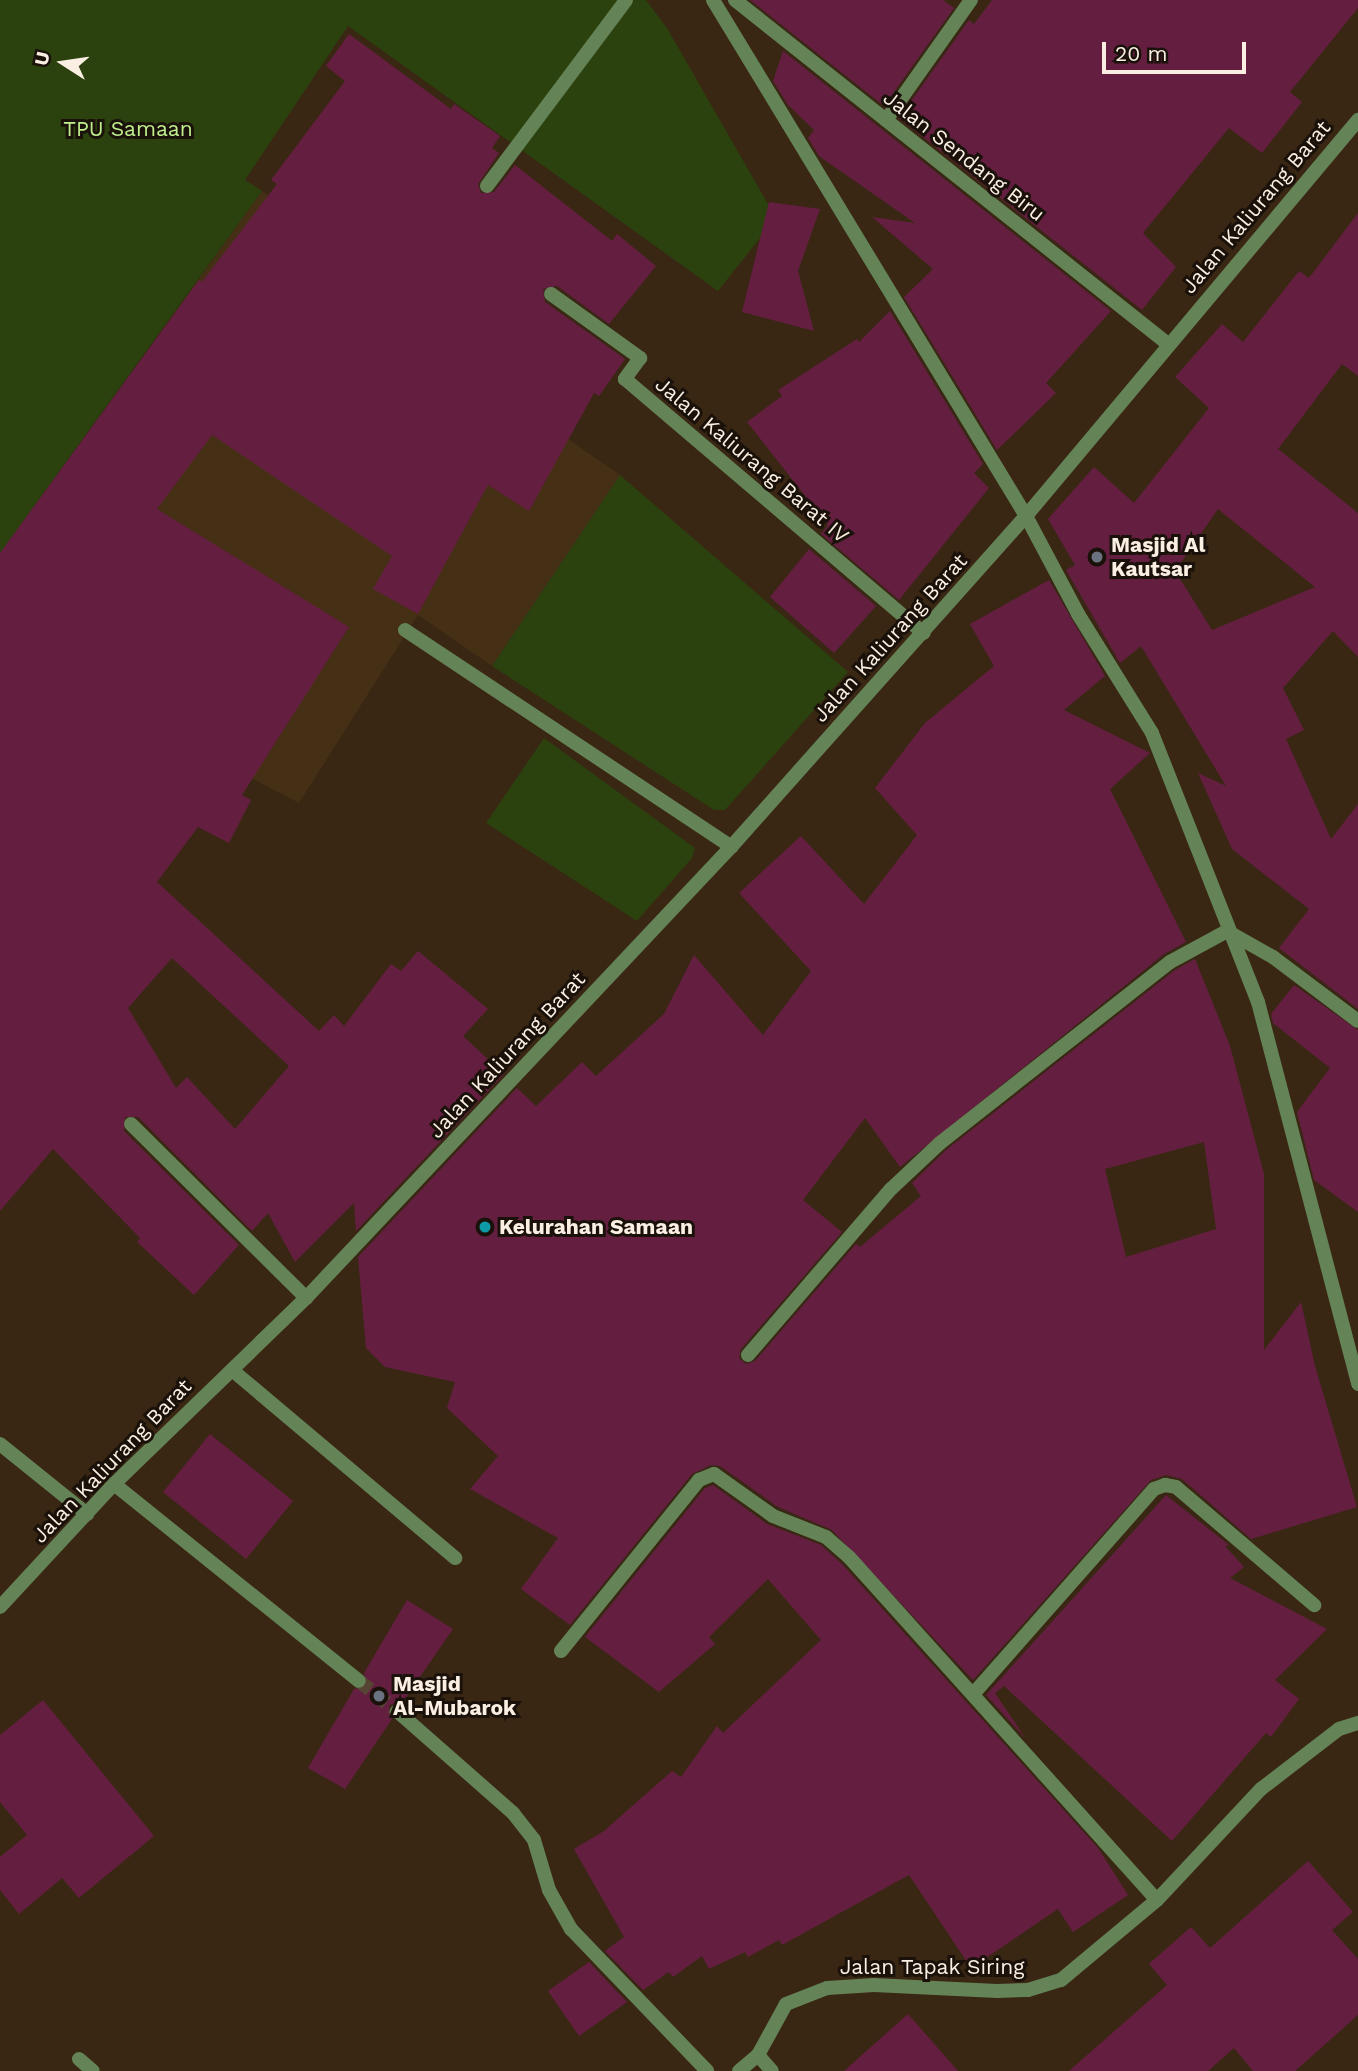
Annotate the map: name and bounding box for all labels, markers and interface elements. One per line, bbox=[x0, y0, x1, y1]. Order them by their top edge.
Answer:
north arrow bbox=[28, 28, 98, 98]
scale bar bbox=[1106, 28, 1250, 72]
text: 20 m bbox=[1115, 41, 1167, 66]
text: U bbox=[29, 50, 55, 68]
street label: Jalan Sendang Biru bbox=[878, 85, 1050, 227]
street label: Jalan Kaliurang Barat bbox=[1176, 115, 1336, 299]
park label: TPU Samaan bbox=[63, 116, 193, 142]
street label: Jalan Kaliurang Barat IV bbox=[650, 372, 854, 548]
place label: Masjid Al Kautsar bbox=[1111, 532, 1206, 582]
street label: Jalan Kaliurang Barat bbox=[808, 549, 972, 727]
marker: Masjid Al Kautsar bbox=[1089, 549, 1105, 565]
street label: Jalan Kaliurang Barat bbox=[424, 967, 590, 1143]
place label: Kelurahan Samaan bbox=[499, 1214, 693, 1240]
marker: Kelurahan Samaan bbox=[477, 1219, 493, 1235]
street label: Jalan Kaliurang Barat bbox=[27, 1374, 197, 1548]
place label: Masjid Al-Mubarok bbox=[393, 1671, 516, 1721]
marker: Masjid Al-Mubarok bbox=[371, 1688, 387, 1704]
street label: Jalan Tapak Siring bbox=[839, 1954, 1025, 1980]

